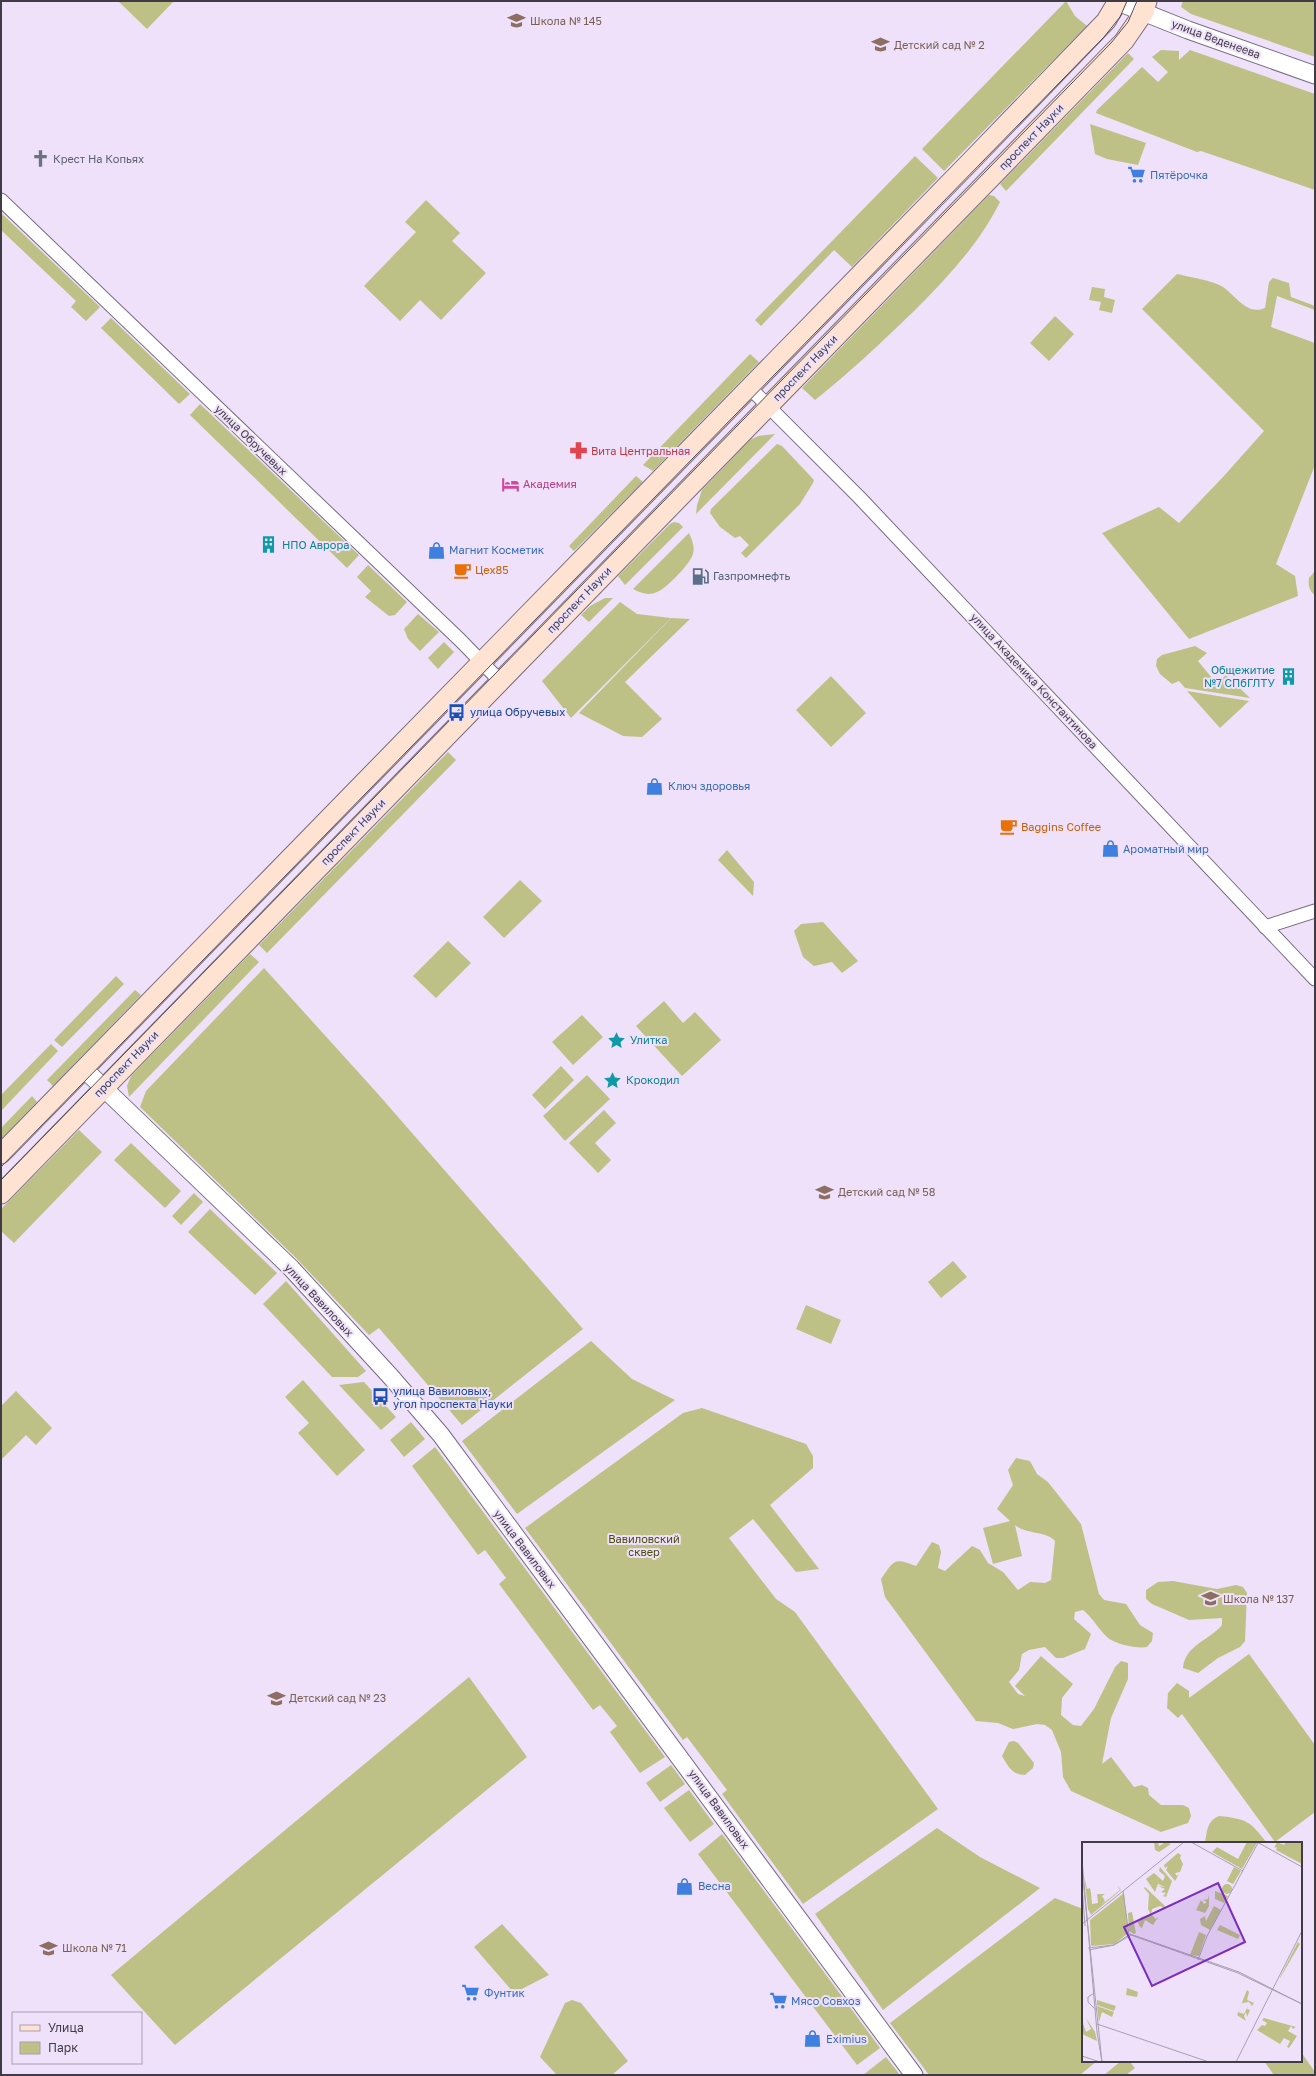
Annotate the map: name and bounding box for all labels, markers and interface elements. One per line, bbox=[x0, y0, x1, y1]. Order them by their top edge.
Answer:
school or university icon: Школа № 145 bbox=[507, 11, 527, 31]
place label: Школа № 145 bbox=[530, 14, 602, 27]
street label: улица Веденеева bbox=[1170, 16, 1262, 61]
school or university icon: Детский сад № 2 bbox=[871, 35, 891, 55]
place label: Детский сад № 2 bbox=[894, 38, 985, 51]
street label: проспект Науки bbox=[996, 101, 1066, 172]
church icon: Крест На Копьях bbox=[30, 149, 50, 169]
place label: Крест На Копьях bbox=[53, 152, 144, 165]
supermarket icon: Пятёрочка bbox=[1127, 165, 1147, 185]
place label: Пятёрочка bbox=[1150, 168, 1208, 181]
street label: проспект Науки bbox=[770, 332, 840, 403]
street label: улица Обручевых bbox=[213, 402, 290, 477]
pharmacy icon: Вита Центральная bbox=[568, 441, 588, 461]
place label: Вита Центральная bbox=[591, 444, 690, 457]
hotel icon: Академия bbox=[500, 474, 520, 494]
place label: Академия bbox=[523, 477, 577, 490]
building icon: НПО Аврора bbox=[259, 535, 279, 555]
place label: НПО Аврора bbox=[282, 538, 349, 551]
shop icon: Магнит Косметик bbox=[426, 540, 446, 560]
place label: Магнит Косметик bbox=[449, 543, 545, 556]
cafe icon: Цех85 bbox=[452, 560, 472, 580]
place label: Цех85 bbox=[475, 563, 509, 576]
street label: проспект Науки bbox=[544, 564, 614, 635]
fuel station icon: Газпромнефть bbox=[690, 566, 710, 586]
place label: Газпромнефть bbox=[713, 569, 790, 582]
street label: улица Академика Константинова bbox=[968, 610, 1101, 751]
place label: Общежитие №7 СПбГЛТУ bbox=[1204, 663, 1276, 689]
building icon: Общежитие №7 СПбГЛТУ bbox=[1278, 666, 1298, 686]
bus stop icon: улица Обручевых bbox=[447, 702, 467, 722]
place label: улица Обручевых bbox=[470, 705, 565, 718]
shop icon: Ключ здоровья bbox=[645, 776, 665, 796]
place label: Ключ здоровья bbox=[668, 779, 750, 792]
street label: проспект Науки bbox=[318, 796, 388, 867]
cafe icon: Baggins Coffee bbox=[998, 817, 1018, 837]
place label: Baggins Coffee bbox=[1021, 820, 1101, 833]
shop icon: Ароматный мир bbox=[1100, 839, 1120, 859]
place label: Ароматный мир bbox=[1123, 842, 1209, 855]
street label: проспект Науки bbox=[91, 1028, 161, 1099]
place icon: Улитка bbox=[607, 1030, 627, 1050]
place label: Улитка bbox=[630, 1033, 667, 1046]
place icon: Крокодил bbox=[603, 1070, 623, 1090]
place label: Крокодил bbox=[626, 1073, 679, 1086]
school or university icon: Детский сад № 58 bbox=[815, 1182, 835, 1202]
place label: Детский сад № 58 bbox=[838, 1185, 936, 1198]
street label: улица Вавиловых bbox=[282, 1261, 356, 1339]
place label: улица Вавиловых, угол проспекта Науки bbox=[393, 1384, 513, 1410]
bus stop icon: улица Вавиловых, угол проспекта Науки bbox=[370, 1387, 390, 1407]
street label: улица Вавиловых bbox=[492, 1507, 559, 1590]
park label: Вавиловский сквер bbox=[608, 1532, 680, 1558]
school or university icon: Школа № 137 bbox=[1200, 1589, 1220, 1609]
place label: Школа № 137 bbox=[1223, 1592, 1294, 1605]
school or university icon: Детский сад № 23 bbox=[266, 1688, 286, 1708]
place label: Детский сад № 23 bbox=[289, 1691, 386, 1704]
street label: улица Вавиловых bbox=[686, 1767, 753, 1851]
inset map bbox=[1082, 1842, 1302, 2062]
shop icon: Весна bbox=[675, 1876, 695, 1896]
place label: Весна bbox=[698, 1879, 731, 1892]
school or university icon: Школа № 71 bbox=[39, 1938, 59, 1958]
place label: Школа № 71 bbox=[62, 1941, 127, 1954]
supermarket icon: Фунтик bbox=[461, 1983, 481, 2003]
place label: Фунтик bbox=[484, 1986, 525, 1999]
supermarket icon: Мясо Совхоз bbox=[768, 1991, 788, 2011]
place label: Мясо Совхоз bbox=[791, 1994, 861, 2007]
legend bbox=[12, 2012, 142, 2064]
text: Улица bbox=[48, 2020, 84, 2035]
shop icon: Eximius bbox=[803, 2029, 823, 2049]
place label: Eximius bbox=[826, 2032, 867, 2045]
text: Парк bbox=[48, 2040, 78, 2055]

